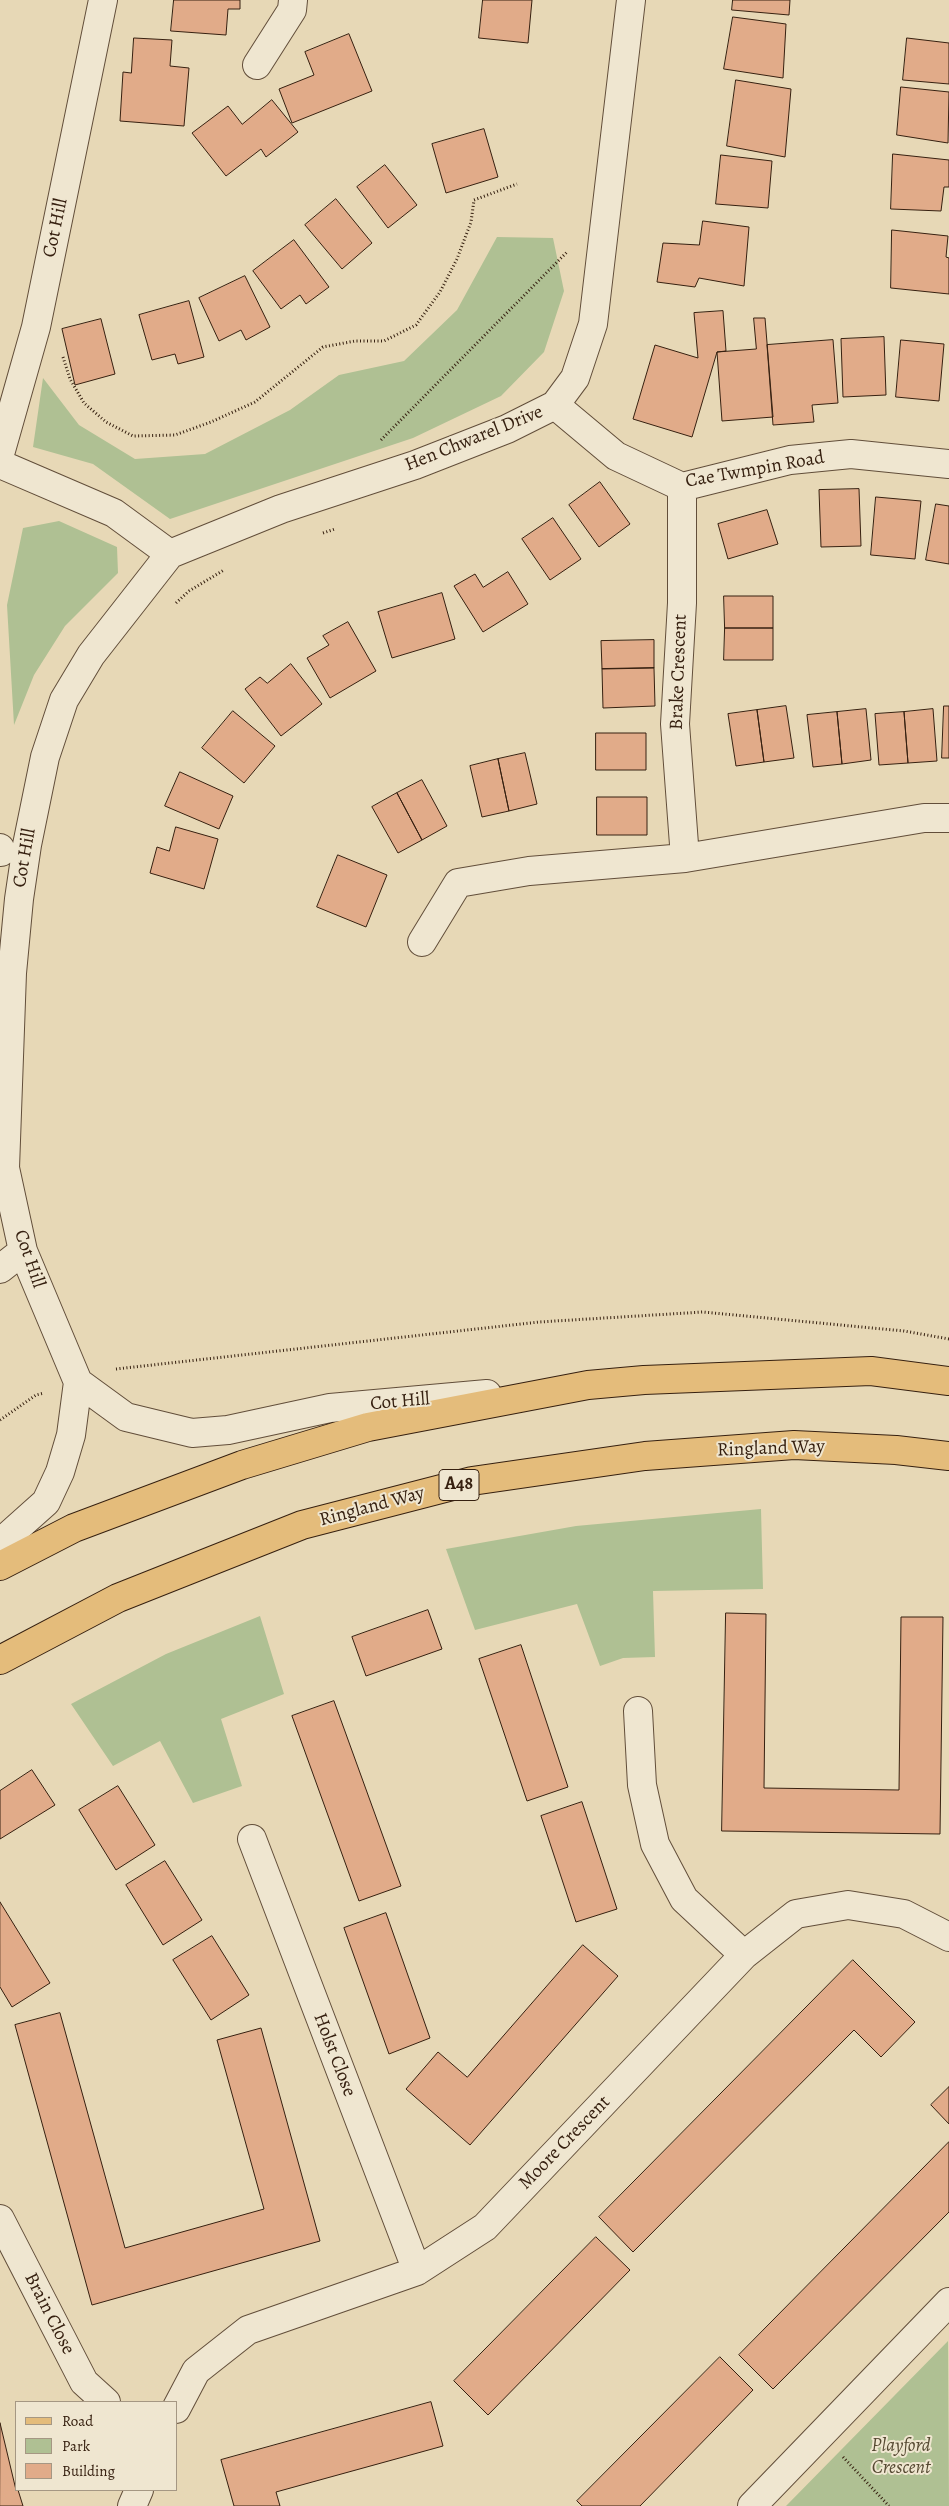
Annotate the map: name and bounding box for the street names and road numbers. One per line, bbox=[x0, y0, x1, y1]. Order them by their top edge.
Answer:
street label: Cot Hill bbox=[39, 196, 73, 260]
street label: Hen Chwarel Drive bbox=[402, 401, 546, 477]
street label: Cae Twmpin Road bbox=[684, 447, 826, 493]
street label: Brake Crescent bbox=[666, 614, 692, 730]
street label: Cot Hill bbox=[9, 827, 41, 889]
street label: Cot Hill bbox=[8, 1227, 50, 1291]
street label: Cot Hill bbox=[369, 1388, 431, 1416]
street label: Ringland Way bbox=[717, 1436, 825, 1462]
road number: A48 bbox=[439, 1470, 479, 1500]
street label: Ringland Way bbox=[317, 1482, 427, 1532]
street label: Holst Close bbox=[308, 2010, 360, 2100]
street label: Moore Crescent bbox=[515, 2091, 615, 2195]
street label: Brain Close bbox=[19, 2269, 79, 2359]

